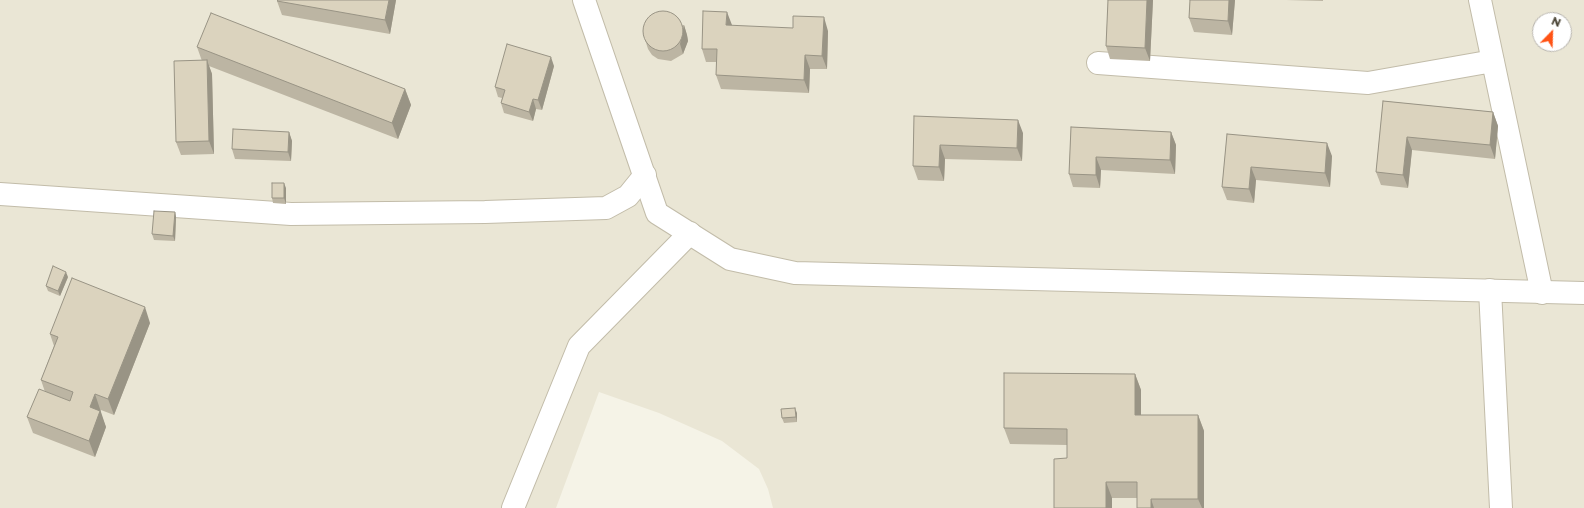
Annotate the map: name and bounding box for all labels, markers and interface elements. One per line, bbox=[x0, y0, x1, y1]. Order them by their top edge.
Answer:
north arrow bbox=[1532, 12, 1572, 52]
text: N bbox=[1549, 14, 1563, 30]

